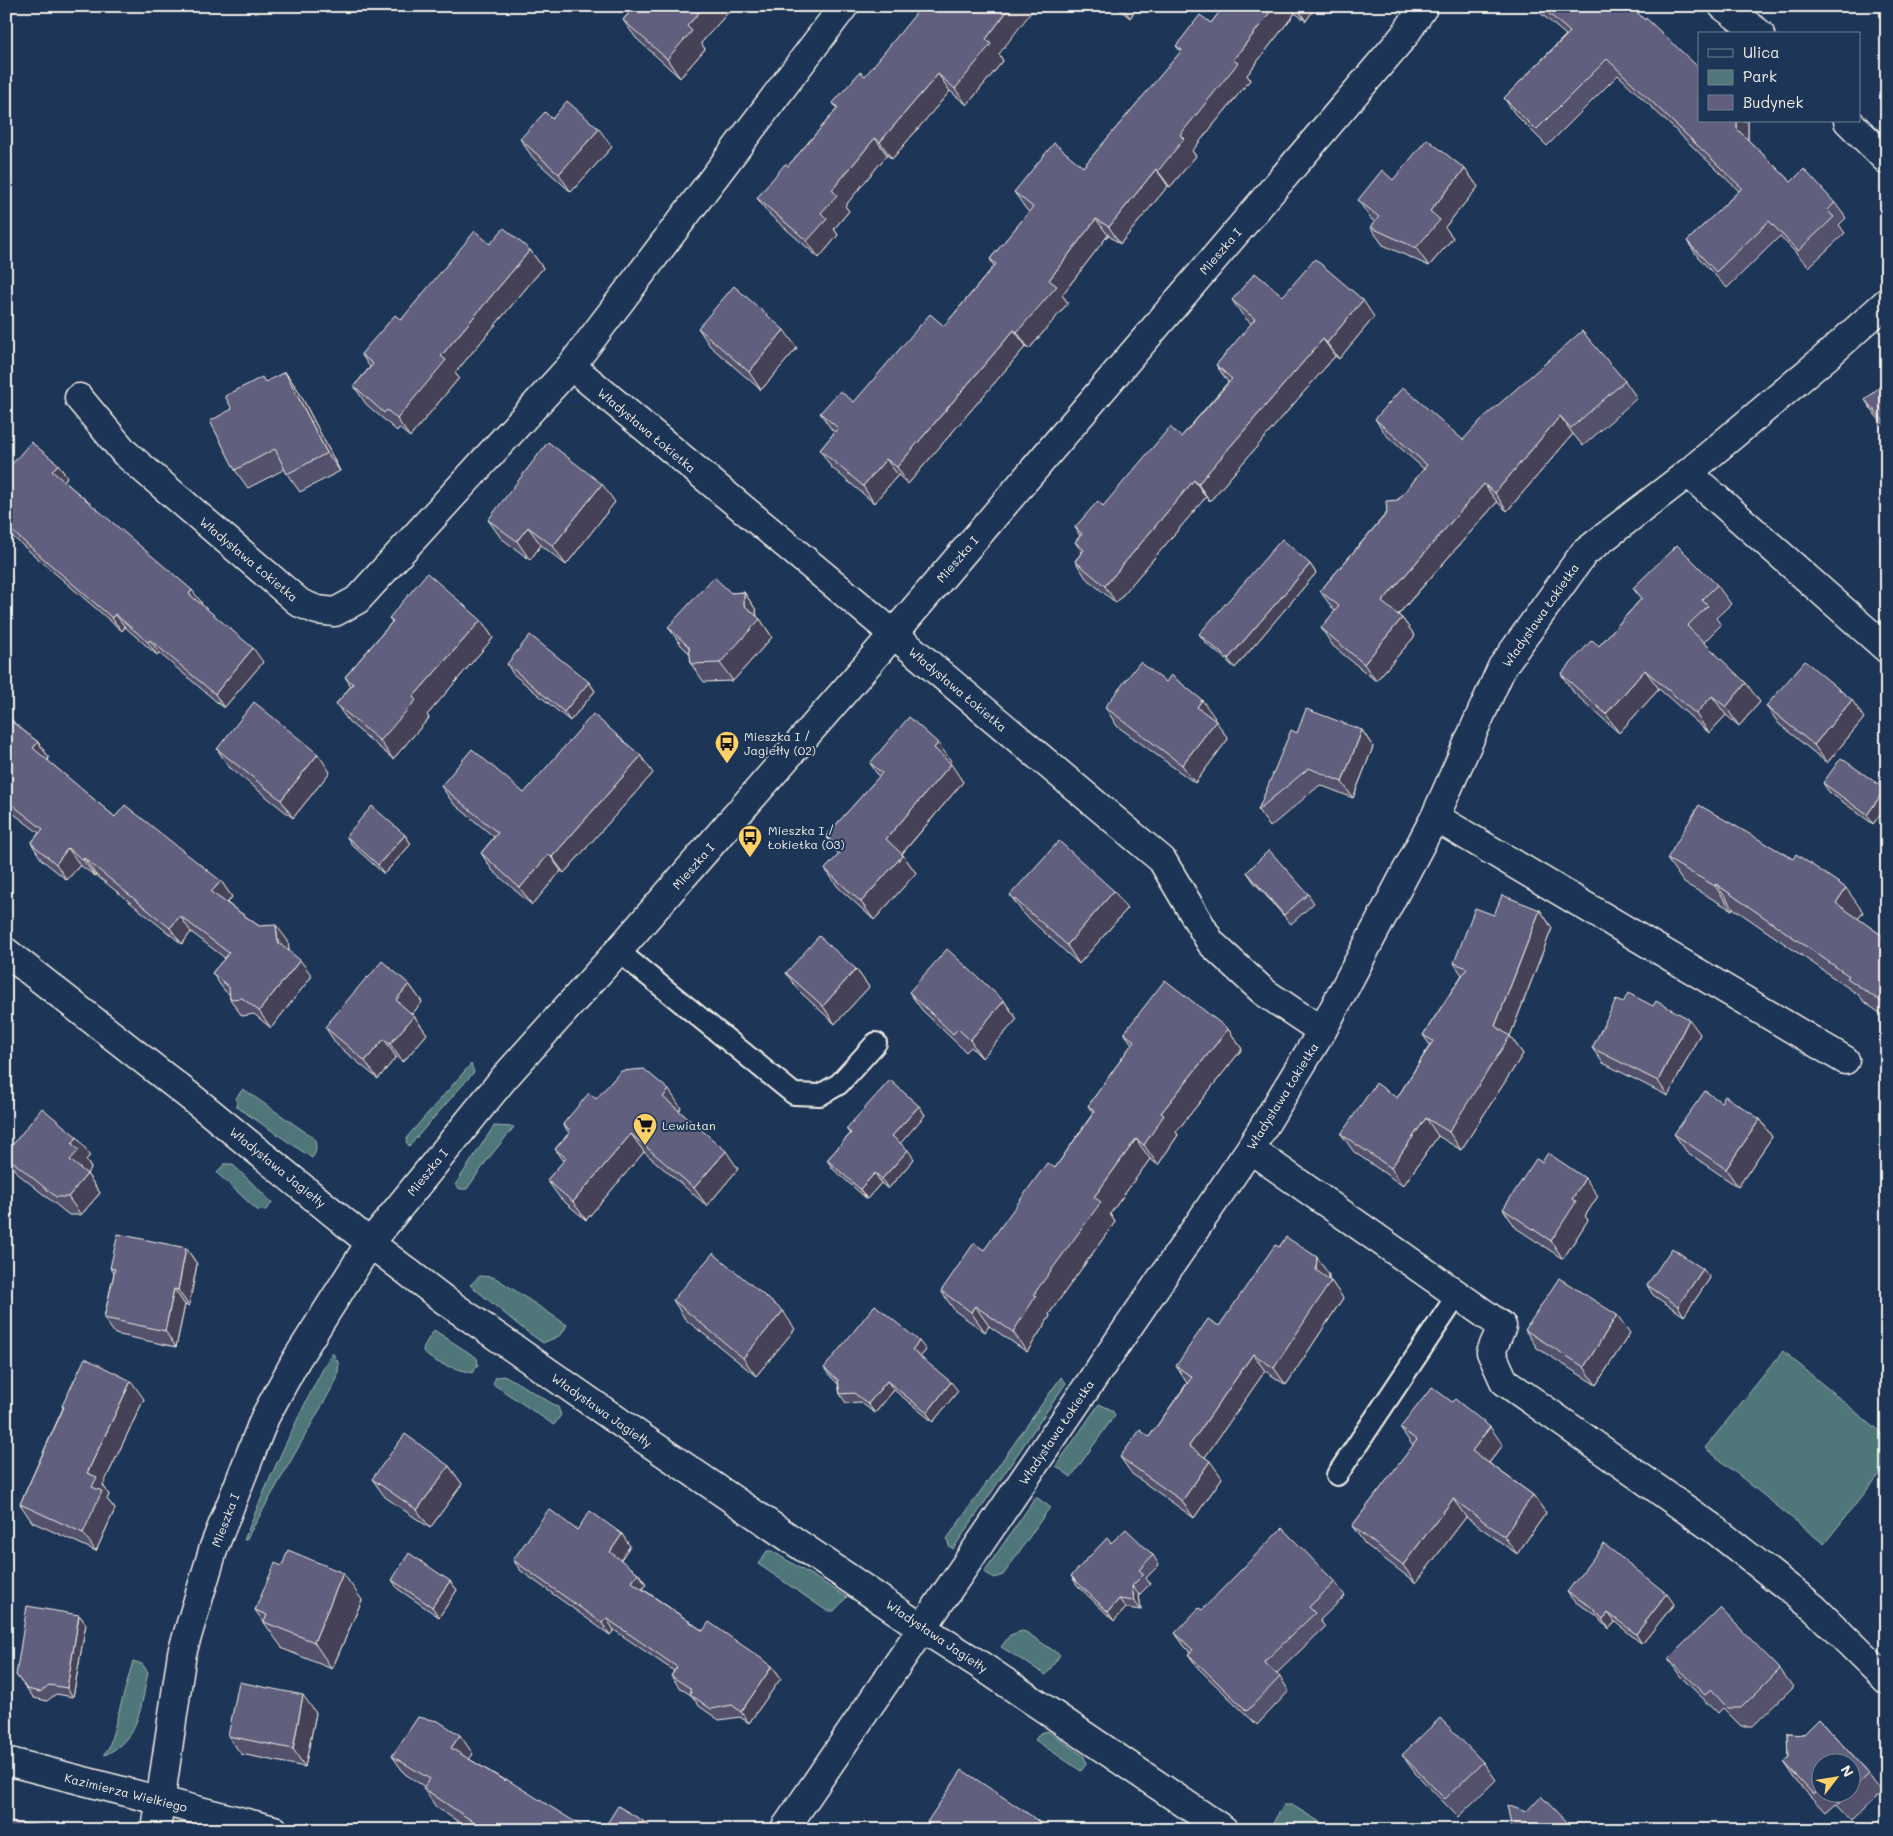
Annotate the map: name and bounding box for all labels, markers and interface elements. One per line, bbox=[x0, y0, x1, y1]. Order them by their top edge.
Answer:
legend bbox=[1698, 32, 1860, 122]
text: Ulica bbox=[1743, 42, 1780, 62]
text: Park bbox=[1743, 66, 1777, 86]
text: Budynek bbox=[1743, 92, 1803, 112]
street label: Mieszka I bbox=[1196, 225, 1244, 277]
street label: Władysława Łokietka bbox=[595, 384, 699, 476]
street label: Władysława Łokietka bbox=[197, 513, 301, 605]
street label: Mieszka I bbox=[933, 533, 981, 585]
street label: Władysława Łokietka bbox=[1498, 560, 1582, 670]
street label: Władysława Łokietka bbox=[906, 643, 1010, 735]
place label: Mieszka I / Jagiełły (02) bbox=[744, 728, 816, 758]
bus stop icon: Mieszka I / Jagiełły (02) bbox=[714, 730, 740, 764]
place label: Mieszka I / Łokietka (03) bbox=[768, 822, 844, 852]
bus stop icon: Mieszka I / Łokietka (03) bbox=[737, 824, 763, 858]
street label: Mieszka I bbox=[669, 840, 717, 892]
street label: Władysława Łokietka bbox=[1243, 1039, 1321, 1153]
supermarket icon: Lewiatan bbox=[632, 1112, 658, 1146]
place label: Lewiatan bbox=[662, 1117, 716, 1133]
street label: Władysława Jagiełły bbox=[227, 1123, 329, 1211]
street label: Mieszka I bbox=[403, 1145, 451, 1199]
street label: Władysława Jagiełły bbox=[549, 1369, 655, 1451]
street label: Władysława Łokietka bbox=[1015, 1376, 1097, 1488]
street label: Mieszka I bbox=[207, 1491, 243, 1549]
street label: Władysława Jagiełły bbox=[883, 1596, 991, 1676]
north arrow bbox=[1810, 1754, 1860, 1804]
text: N bbox=[1837, 1762, 1858, 1781]
street label: Kazimierza Wielkiego bbox=[63, 1769, 189, 1815]

